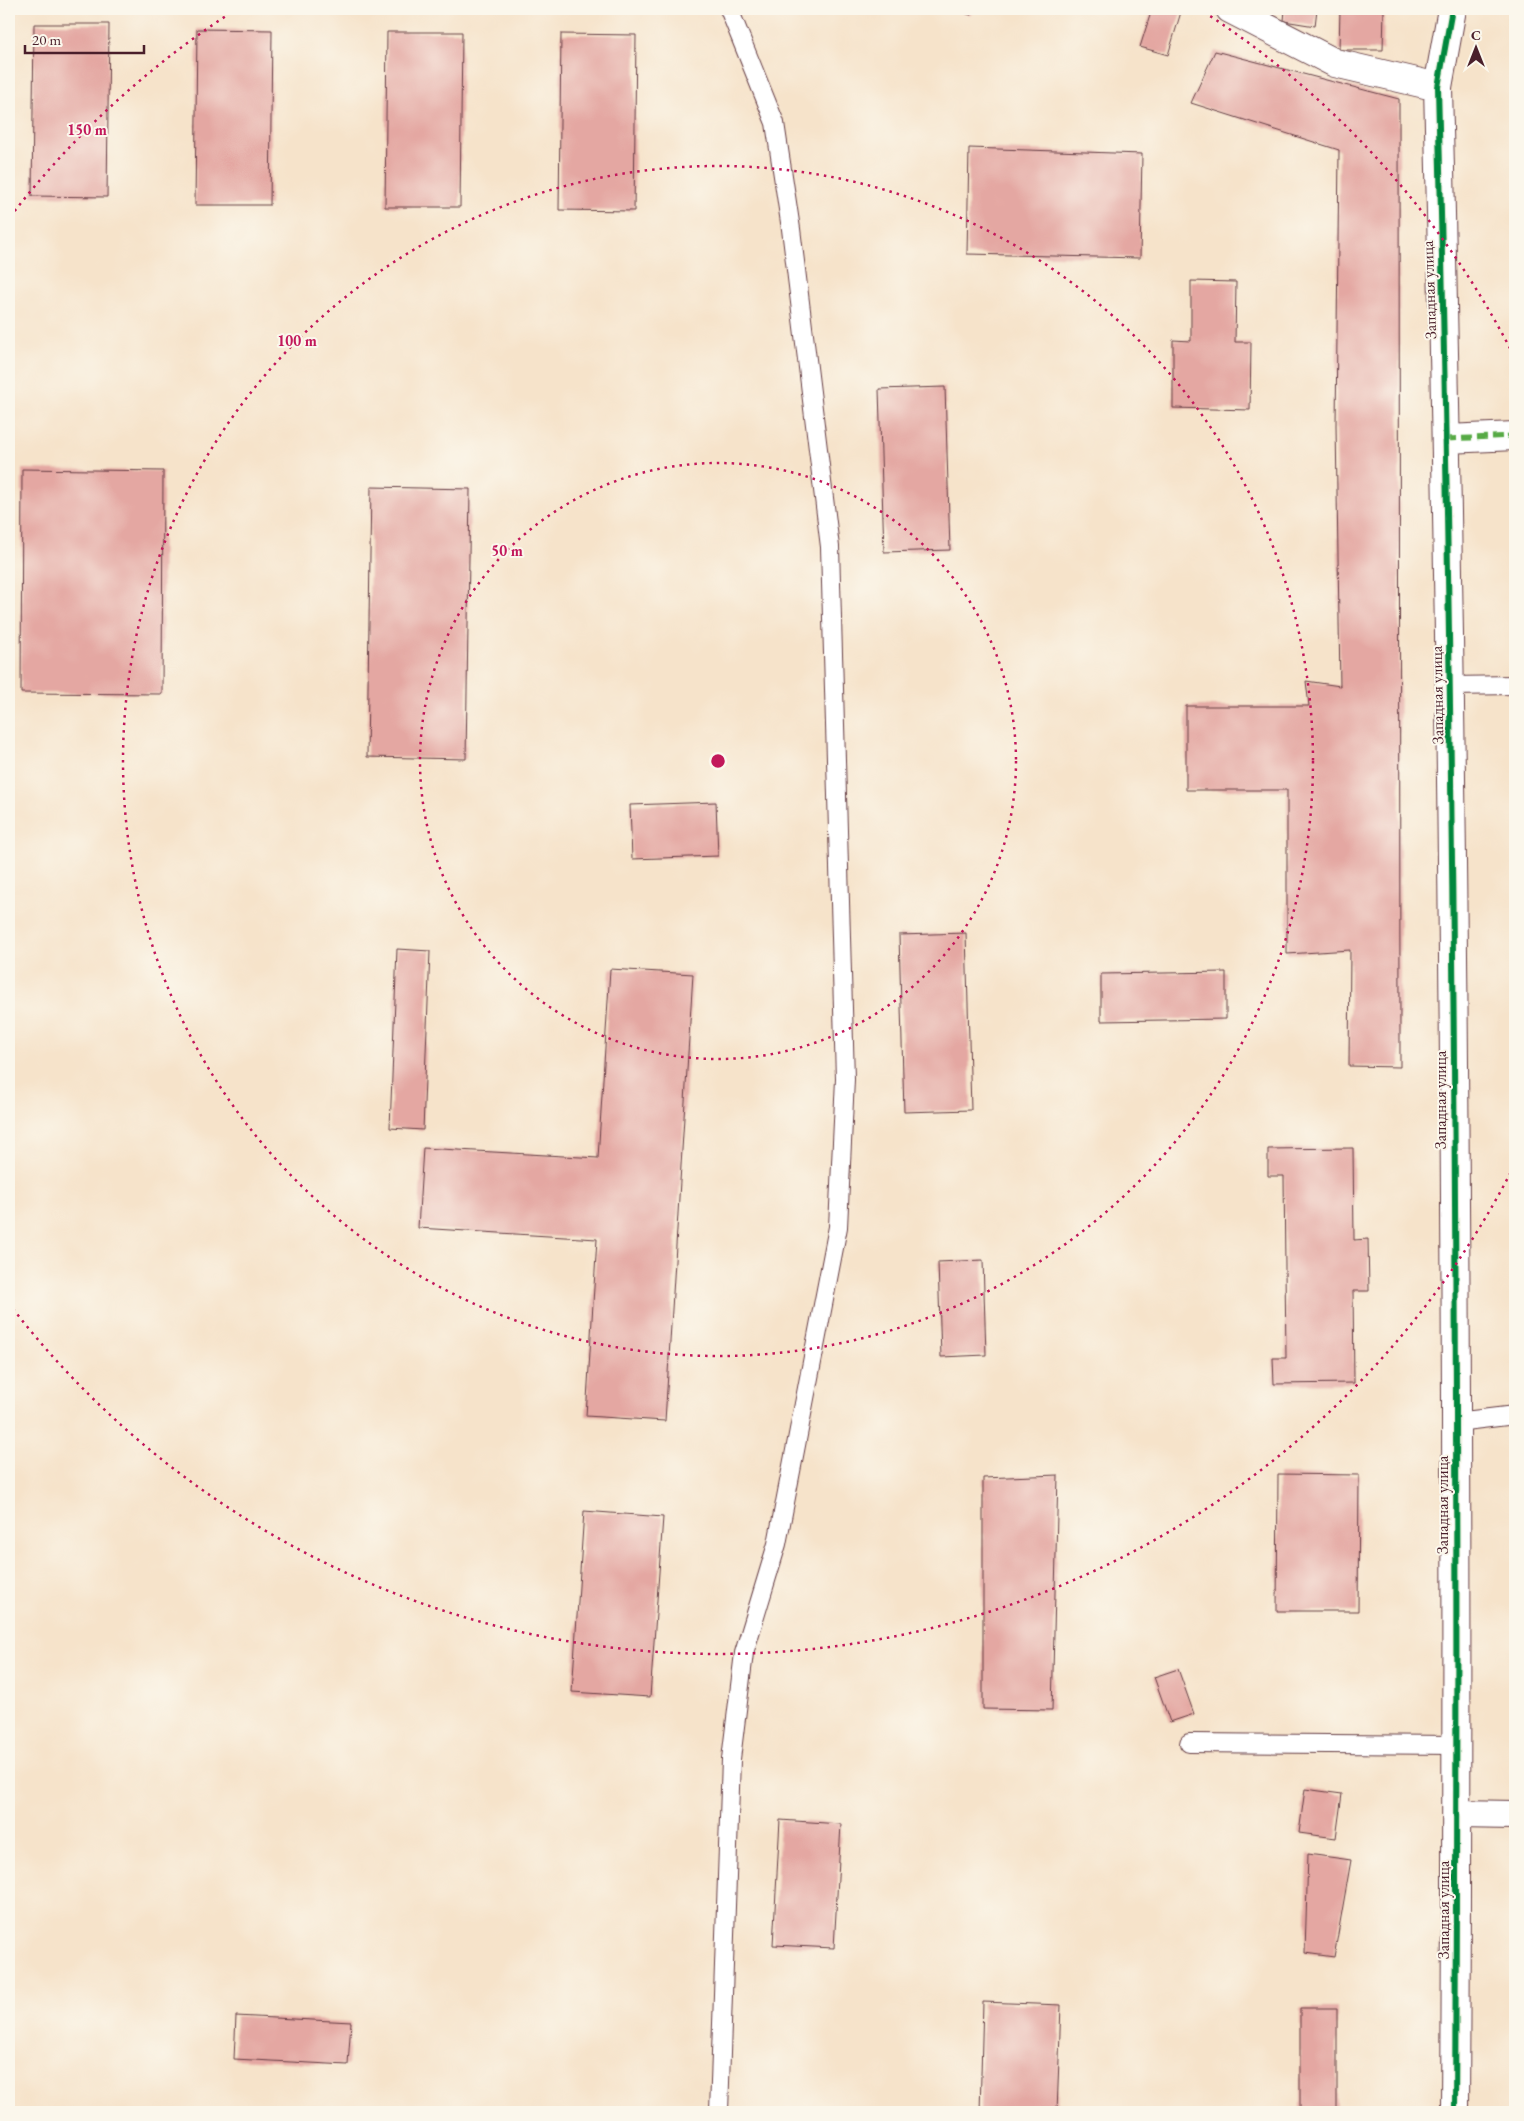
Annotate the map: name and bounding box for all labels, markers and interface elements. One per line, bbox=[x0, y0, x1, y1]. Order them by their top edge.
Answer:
scale bar bbox=[25, 22, 144, 54]
north arrow bbox=[1452, 22, 1502, 72]
text: С bbox=[1471, 26, 1481, 44]
text: 20 m bbox=[32, 30, 61, 49]
text: 150 m bbox=[67, 120, 107, 139]
street label: Западная улица bbox=[1417, 240, 1441, 340]
text: 100 m bbox=[277, 331, 317, 350]
text: 50 m bbox=[491, 541, 523, 560]
street label: Западная улица bbox=[1426, 645, 1448, 745]
centre of rings bbox=[709, 752, 727, 770]
street label: Западная улица bbox=[1430, 1050, 1451, 1149]
street label: Западная улица bbox=[1432, 1455, 1453, 1554]
street label: Западная улица bbox=[1433, 1860, 1454, 1959]

